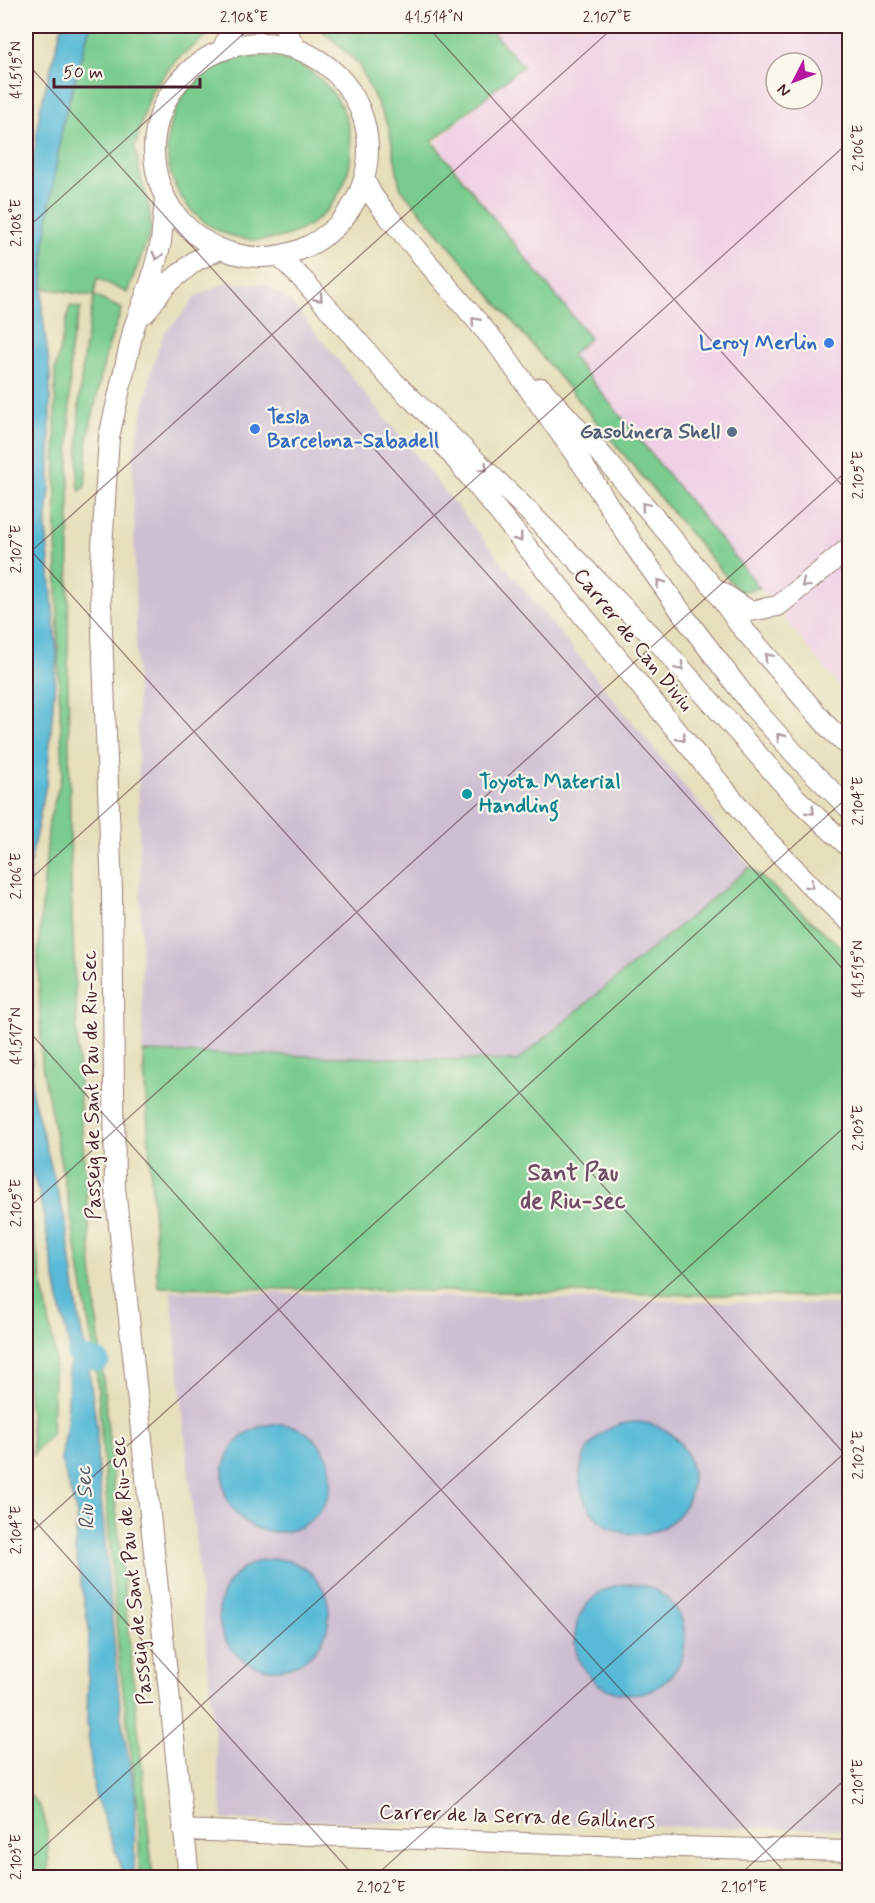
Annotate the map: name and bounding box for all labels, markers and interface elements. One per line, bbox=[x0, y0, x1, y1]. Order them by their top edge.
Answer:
text: 2.108°E bbox=[220, 8, 268, 28]
text: 41.514°N bbox=[405, 8, 463, 28]
text: 2.107°E bbox=[583, 8, 631, 28]
text: 41.515°N bbox=[7, 41, 27, 99]
scale bar bbox=[54, 51, 200, 89]
north arrow bbox=[764, 51, 824, 111]
text: 50 m bbox=[63, 61, 103, 85]
text: N bbox=[773, 79, 795, 101]
text: 2.106°E bbox=[849, 124, 869, 172]
text: 2.108°E bbox=[7, 199, 27, 247]
one-way arrow bbox=[152, 251, 165, 261]
one-way arrow bbox=[312, 291, 323, 302]
one-way arrow bbox=[472, 316, 483, 327]
place label: Leroy Merlin bbox=[699, 329, 817, 357]
marker: Leroy Merlin bbox=[822, 336, 836, 350]
place label: Tesla Barcelona-Sabadell bbox=[267, 403, 439, 455]
place label: Gasolinera Shell bbox=[580, 418, 720, 446]
marker: Tesla Barcelona-Sabadell bbox=[248, 422, 262, 436]
marker: Gasolinera Shell bbox=[725, 425, 739, 439]
text: 2.105°E bbox=[849, 451, 869, 499]
one-way arrow bbox=[477, 461, 488, 472]
one-way arrow bbox=[641, 502, 652, 513]
text: 2.107°E bbox=[7, 525, 27, 573]
one-way arrow bbox=[511, 532, 522, 543]
street label: Carrer de Can Diviu bbox=[566, 562, 700, 718]
one-way arrow bbox=[801, 577, 812, 588]
one-way arrow bbox=[656, 578, 667, 589]
one-way arrow bbox=[764, 654, 775, 664]
one-way arrow bbox=[673, 660, 684, 670]
one-way arrow bbox=[675, 731, 686, 742]
one-way arrow bbox=[776, 733, 787, 743]
place label: Toyota Material Handling bbox=[479, 768, 621, 822]
text: 2.104°E bbox=[849, 776, 869, 825]
marker: Toyota Material Handling bbox=[460, 787, 474, 801]
one-way arrow bbox=[803, 804, 814, 815]
text: 2.106°E bbox=[7, 852, 27, 900]
one-way arrow bbox=[803, 879, 814, 889]
text: 41.515°N bbox=[849, 940, 869, 998]
street label: Passeig de Sant Pau de Riu-Sec bbox=[76, 950, 108, 1220]
text: 41.517°N bbox=[7, 1007, 27, 1065]
text: 2.103°E bbox=[849, 1105, 869, 1151]
district label: Sant Pau de Riu-sec bbox=[520, 1158, 626, 1217]
text: 2.105°E bbox=[7, 1179, 27, 1227]
text: 2.102°E bbox=[849, 1430, 869, 1479]
street label: Passeig de Sant Pau de Riu-Sec bbox=[104, 1435, 160, 1707]
water label: Riu Sec bbox=[70, 1464, 102, 1531]
text: 2.104°E bbox=[7, 1505, 27, 1554]
text: 2.101°E bbox=[849, 1759, 869, 1805]
street label: Carrer de la Serra de Galliners bbox=[378, 1798, 656, 1836]
text: 2.103°E bbox=[7, 1834, 27, 1880]
text: 2.102°E bbox=[357, 1878, 406, 1898]
text: 2.101°E bbox=[721, 1878, 767, 1898]

